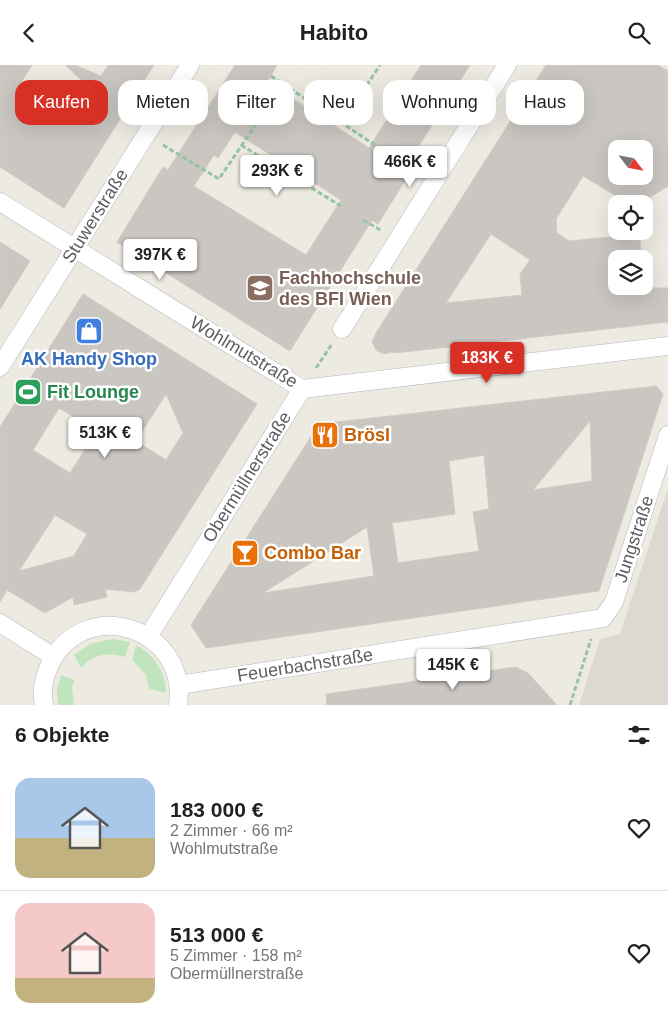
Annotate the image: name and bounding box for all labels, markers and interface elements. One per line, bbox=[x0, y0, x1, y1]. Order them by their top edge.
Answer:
icon: back bbox=[15, 19, 43, 47]
icon: search bbox=[625, 19, 653, 47]
text: Habito bbox=[300, 20, 368, 45]
chip: Kaufen bbox=[15, 80, 108, 125]
chip: Mieten bbox=[118, 80, 208, 125]
chip: Filter bbox=[218, 80, 294, 125]
chip: Neu bbox=[304, 80, 373, 125]
chip: Wohnung bbox=[383, 80, 496, 125]
chip: Haus bbox=[506, 80, 584, 125]
north arrow bbox=[608, 140, 652, 185]
map controls bbox=[608, 140, 653, 295]
pin: 466K € bbox=[369, 145, 451, 188]
text: 466K € bbox=[384, 153, 436, 170]
pin: 293K € bbox=[236, 155, 318, 197]
text: 293K € bbox=[251, 162, 303, 179]
street label: Stuwerstraße bbox=[58, 165, 132, 267]
button: locate bbox=[608, 195, 653, 240]
pin: 397K € bbox=[119, 239, 201, 281]
text: 397K € bbox=[134, 246, 186, 263]
button: layers bbox=[608, 250, 653, 295]
place label: Fachhochschule des BFI Wien bbox=[279, 268, 421, 309]
school or university icon: Fachhochschule des BFI Wien bbox=[245, 273, 275, 303]
street label: Wohlmutstraße bbox=[187, 312, 301, 392]
shop icon: AK Handy Shop bbox=[74, 316, 104, 346]
pin: 183K € bbox=[446, 341, 528, 384]
place label: AK Handy Shop bbox=[21, 349, 157, 369]
text: 183K € bbox=[461, 349, 513, 366]
sports icon: Fit Lounge bbox=[13, 377, 43, 407]
place label: Fit Lounge bbox=[47, 382, 139, 402]
street label: Obermüllnerstraße bbox=[199, 408, 295, 546]
pin: 513K € bbox=[64, 417, 146, 459]
restaurant icon: Brösl bbox=[310, 420, 340, 450]
text: 513K € bbox=[79, 424, 131, 441]
place label: Brösl bbox=[344, 425, 390, 445]
street label: Jungstraße bbox=[611, 493, 657, 585]
bar icon: Combo Bar bbox=[230, 538, 260, 568]
place label: Combo Bar bbox=[264, 543, 361, 563]
street label: Feuerbachstraße bbox=[236, 644, 374, 686]
pin: 145K € bbox=[412, 649, 494, 691]
text: 145K € bbox=[427, 656, 479, 673]
icon: filters bbox=[625, 721, 653, 749]
text: 6 Objekte bbox=[15, 723, 110, 746]
icon: home bbox=[55, 798, 115, 858]
text: 183 000 € bbox=[170, 798, 263, 821]
icon: heart bbox=[625, 814, 653, 842]
text: 2 Zimmer · 66 m² bbox=[170, 822, 293, 839]
text: Wohlmutstraße bbox=[170, 840, 278, 857]
icon: home bbox=[55, 923, 115, 983]
text: 513 000 € bbox=[170, 923, 263, 946]
icon: heart bbox=[625, 939, 653, 967]
text: 5 Zimmer · 158 m² bbox=[170, 947, 302, 964]
text: Obermüllnerstraße bbox=[170, 965, 303, 982]

